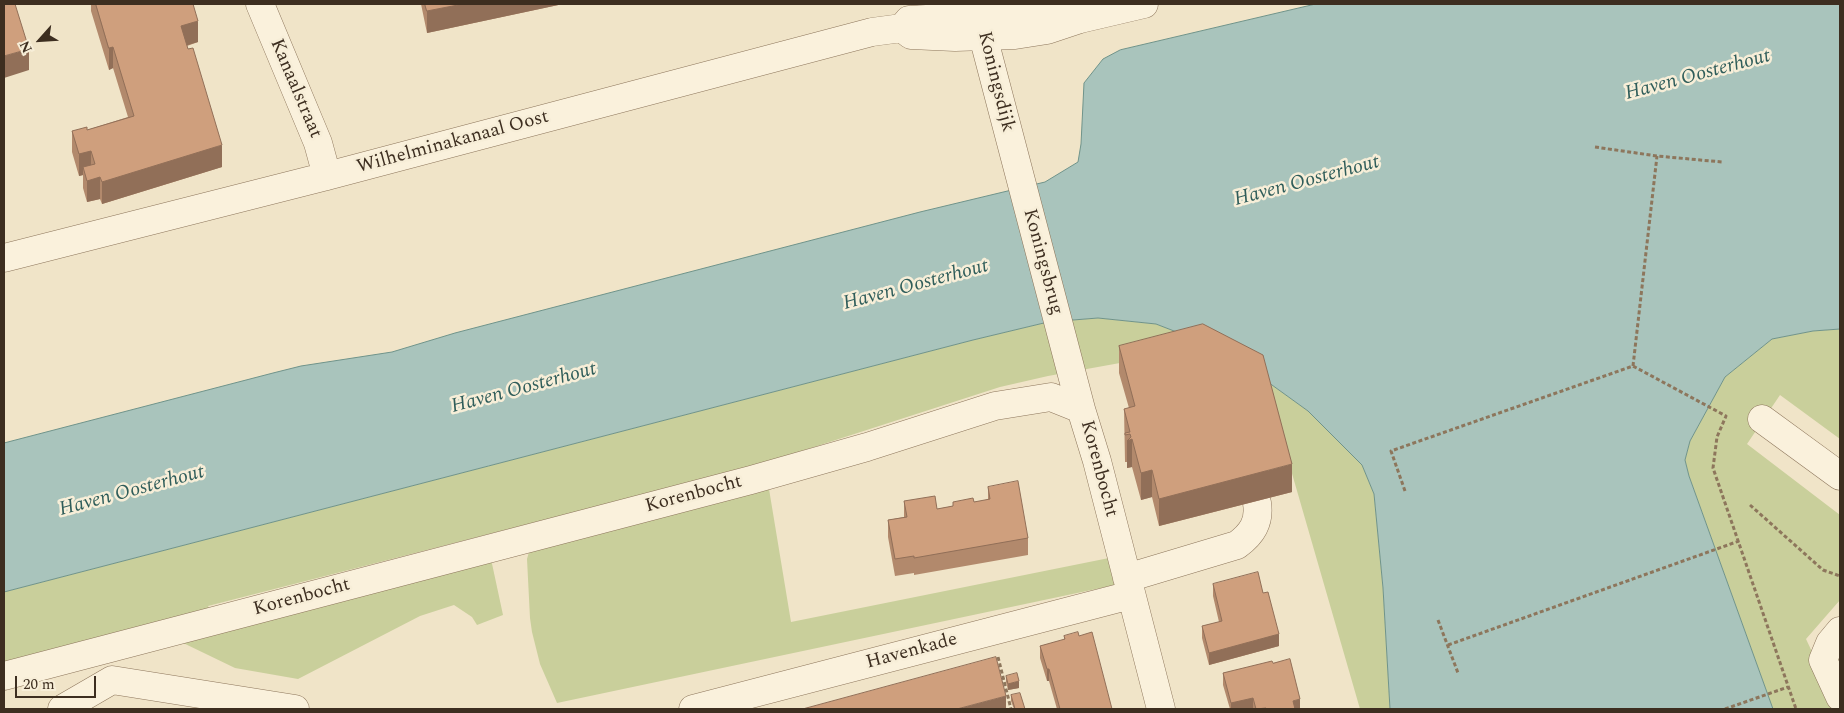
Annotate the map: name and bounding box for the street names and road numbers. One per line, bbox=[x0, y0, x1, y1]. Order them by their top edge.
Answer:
street label: Koningsdijk bbox=[971, 29, 1019, 135]
street label: Kanaalstraat bbox=[264, 36, 326, 142]
street label: Wilhelminakanaal Oost bbox=[354, 106, 552, 180]
street label: Koningsbrug bbox=[1017, 206, 1067, 318]
street label: Korenbocht bbox=[1074, 418, 1122, 520]
street label: Korenbocht bbox=[643, 471, 745, 519]
street label: Korenbocht bbox=[251, 574, 353, 622]
street label: Havenkade bbox=[864, 629, 960, 675]

